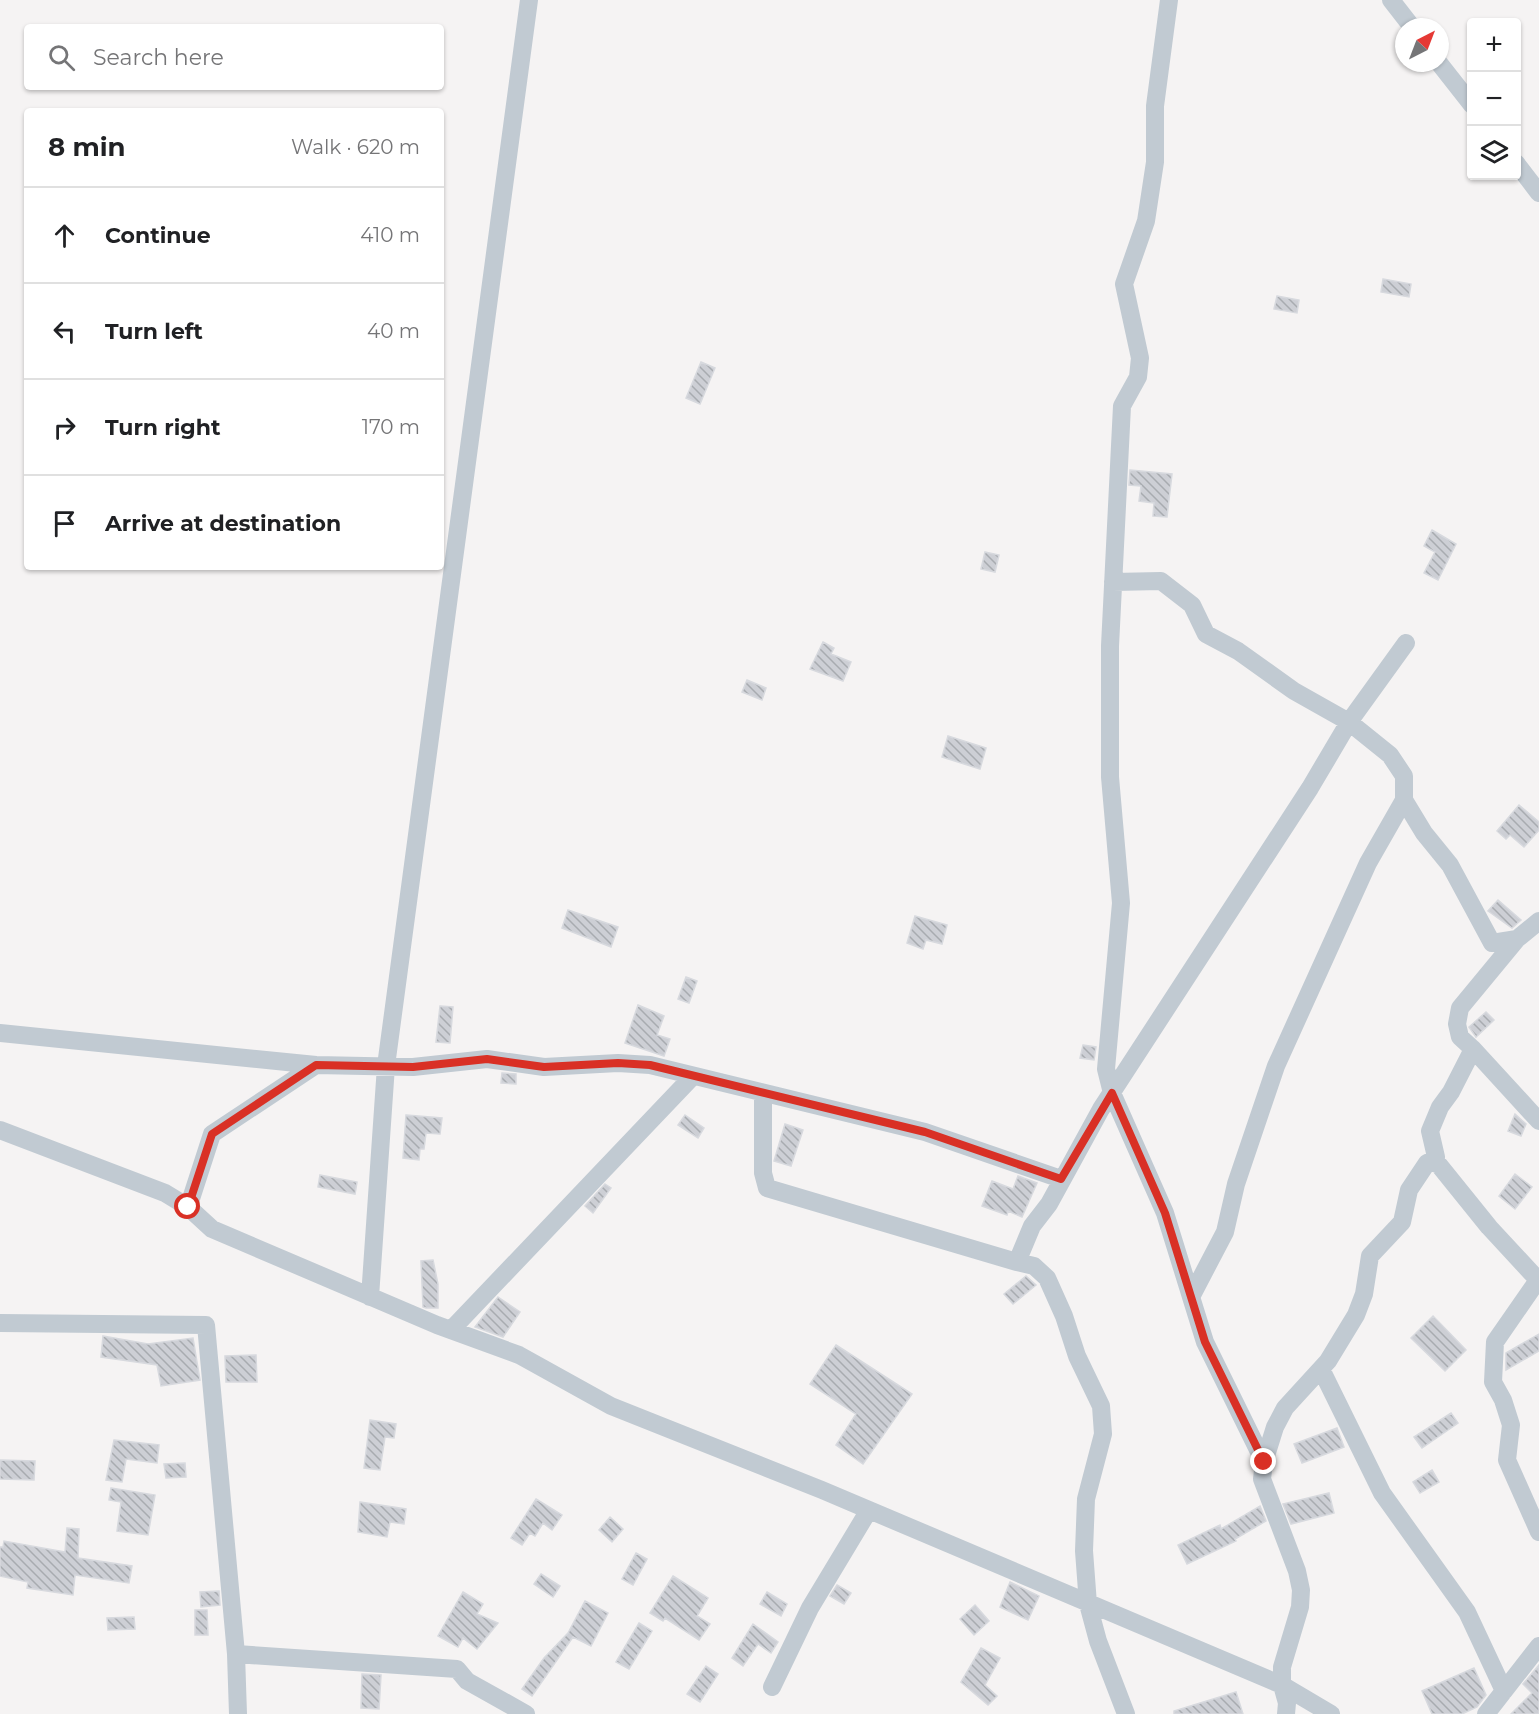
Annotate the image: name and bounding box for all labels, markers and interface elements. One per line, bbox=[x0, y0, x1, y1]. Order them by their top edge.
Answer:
north arrow bbox=[1395, 18, 1449, 72]
map controls bbox=[1467, 18, 1521, 180]
button: + bbox=[1467, 18, 1521, 72]
search box bbox=[24, 24, 444, 90]
icon: search bbox=[45, 41, 78, 74]
text: Search here bbox=[93, 44, 224, 71]
button: − bbox=[1467, 72, 1521, 126]
button: layers bbox=[1467, 126, 1521, 180]
text: 8 min bbox=[48, 131, 126, 163]
text: Walk · 620 m bbox=[291, 135, 420, 159]
icon: ahead bbox=[48, 219, 81, 252]
text: Continue bbox=[105, 222, 211, 249]
text: 410 m bbox=[360, 223, 420, 247]
icon: left bbox=[48, 315, 81, 348]
text: Turn left bbox=[105, 318, 203, 345]
text: 40 m bbox=[367, 319, 420, 343]
icon: right bbox=[48, 411, 81, 444]
text: Turn right bbox=[105, 414, 220, 441]
text: 170 m bbox=[362, 415, 420, 439]
icon: arrive bbox=[48, 507, 81, 540]
text: Arrive at destination bbox=[105, 510, 341, 537]
route start bbox=[174, 1193, 200, 1219]
route end bbox=[1250, 1448, 1276, 1474]

